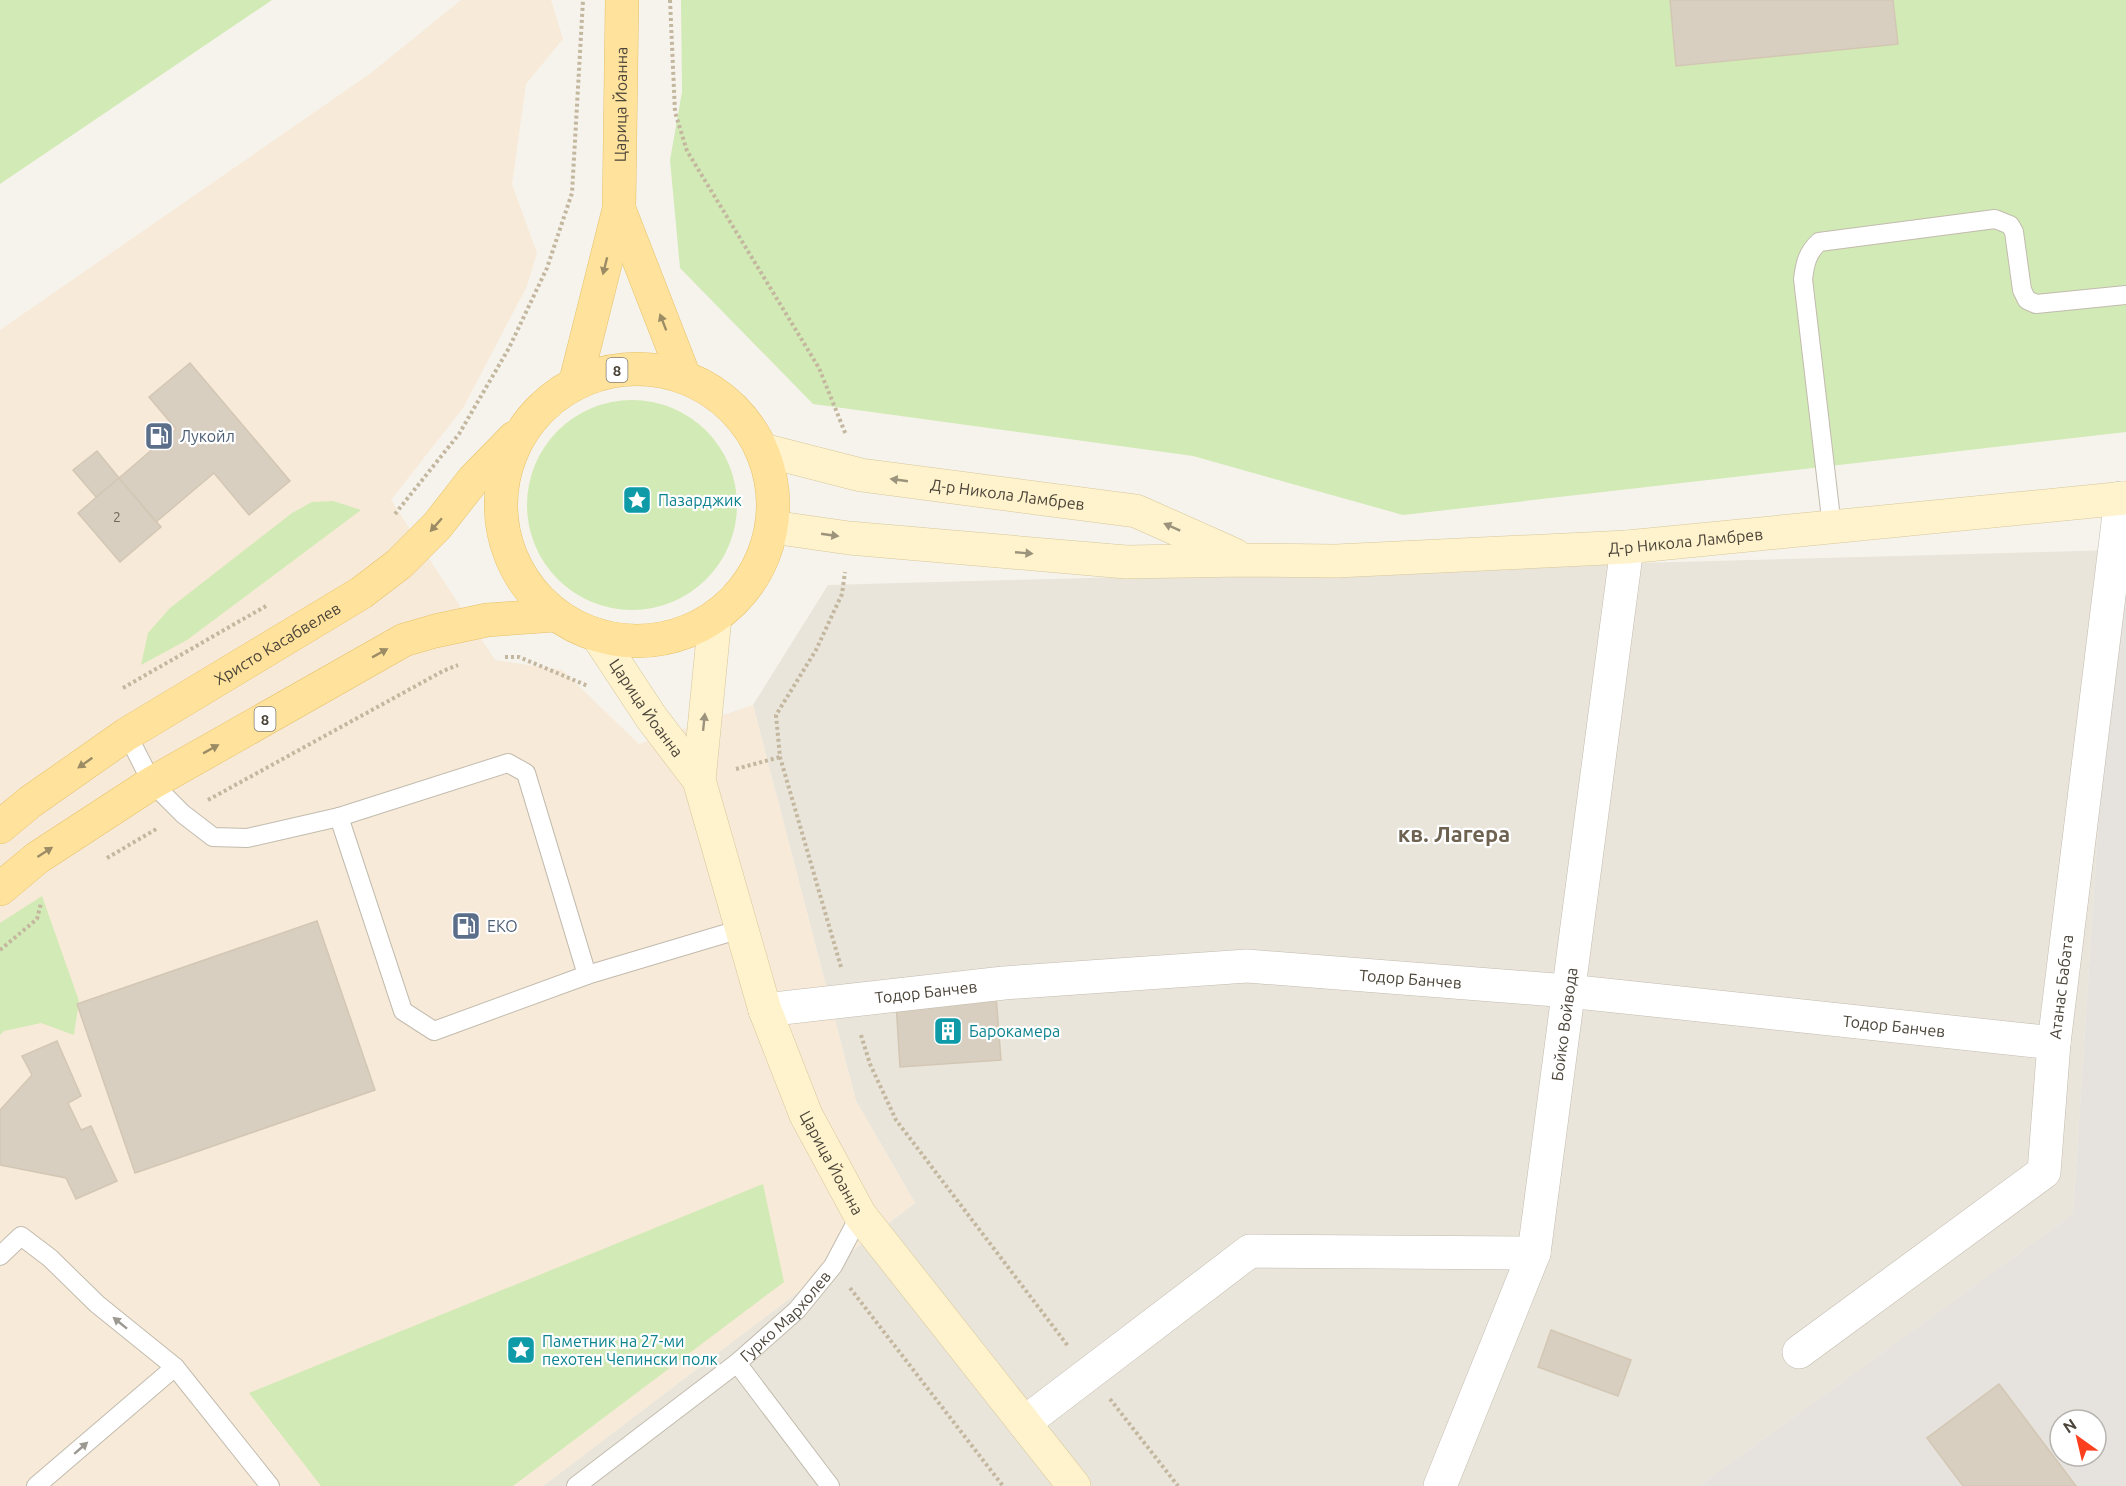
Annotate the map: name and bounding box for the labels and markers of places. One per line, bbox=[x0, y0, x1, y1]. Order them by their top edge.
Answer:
fuel station icon: Лукойл bbox=[143, 420, 175, 452]
place label: Лукойл bbox=[180, 427, 235, 445]
place icon: Пазарджик bbox=[621, 484, 653, 516]
place label: Пазарджик bbox=[658, 491, 742, 509]
fuel station icon: EKO bbox=[450, 910, 482, 942]
place label: EKO bbox=[487, 917, 518, 935]
building icon: Барокамера bbox=[932, 1015, 964, 1047]
place label: Барокамера bbox=[969, 1022, 1060, 1040]
place label: Паметник на 27-ми пехотен Чепински полк bbox=[542, 1332, 718, 1368]
place icon: Паметник на 27-ми пехотен Чепински полк bbox=[505, 1334, 537, 1366]

